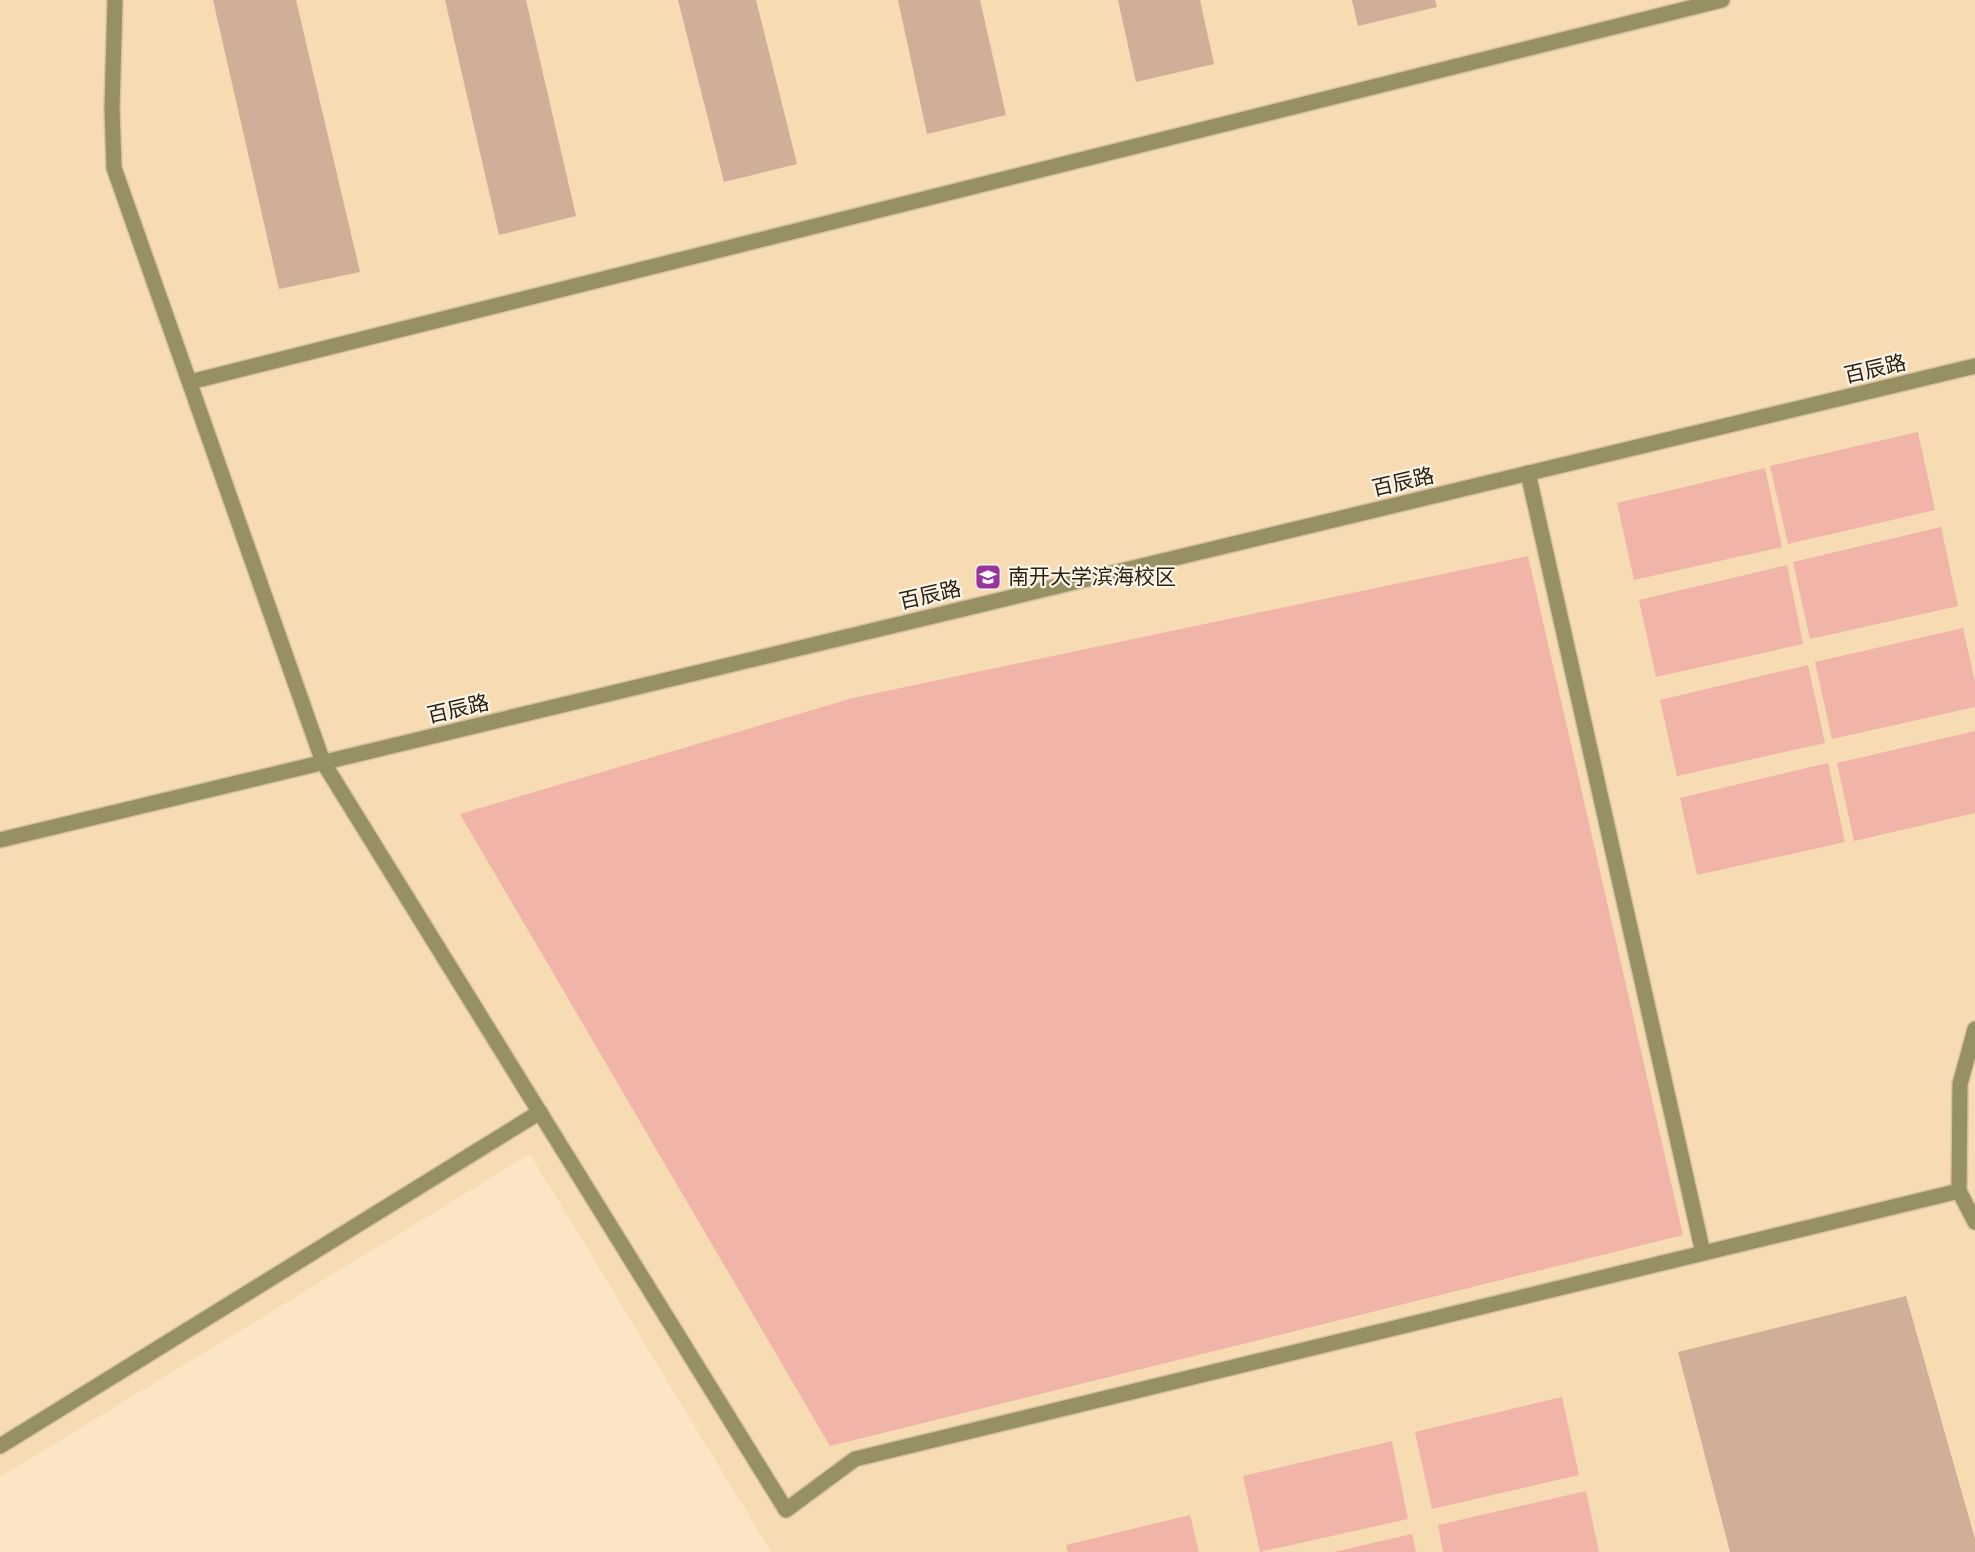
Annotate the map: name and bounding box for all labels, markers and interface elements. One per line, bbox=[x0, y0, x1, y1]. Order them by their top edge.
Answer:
street label: 百辰路 bbox=[1842, 350, 1909, 389]
street label: 百辰路 bbox=[1370, 463, 1437, 502]
school or university icon: 南开大学滨海校区 bbox=[973, 562, 1003, 592]
place label: 南开大学滨海校区 bbox=[1008, 565, 1176, 590]
street label: 百辰路 bbox=[897, 576, 964, 615]
street label: 百辰路 bbox=[425, 690, 492, 729]

